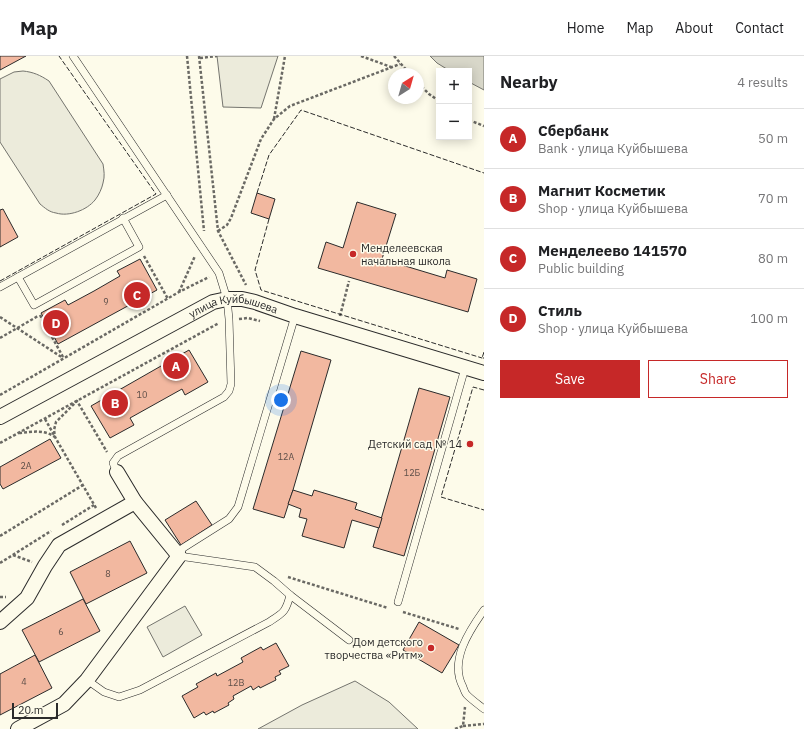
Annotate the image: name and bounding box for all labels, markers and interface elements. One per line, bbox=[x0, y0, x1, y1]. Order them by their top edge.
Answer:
text: Map bbox=[20, 16, 58, 40]
text: Home bbox=[567, 19, 604, 37]
text: Map bbox=[626, 19, 653, 37]
text: About bbox=[675, 19, 713, 37]
text: Contact bbox=[735, 19, 784, 37]
north arrow bbox=[388, 68, 424, 104]
map controls bbox=[436, 68, 472, 140]
button: + bbox=[436, 68, 472, 104]
text: Nearby bbox=[500, 71, 558, 93]
text: 4 results bbox=[737, 74, 788, 91]
button: − bbox=[436, 104, 472, 140]
text: Сбербанк bbox=[538, 121, 609, 140]
text: A bbox=[509, 130, 517, 147]
text: 50 m bbox=[758, 130, 788, 147]
text: Bank · улица Куйбышева bbox=[538, 140, 688, 157]
text: Магнит Косметик bbox=[538, 181, 666, 200]
text: B bbox=[509, 190, 517, 207]
text: 70 m bbox=[758, 190, 788, 207]
text: Shop · улица Куйбышева bbox=[538, 200, 688, 217]
place label: Менделеевская начальная школа bbox=[361, 241, 451, 268]
text: Менделеево 141570 bbox=[538, 241, 687, 260]
marker: Менделеевская начальная школа bbox=[348, 249, 358, 259]
text: C bbox=[509, 250, 517, 267]
text: 80 m bbox=[758, 250, 788, 267]
text: Public building bbox=[538, 260, 624, 277]
pin: C bbox=[124, 280, 150, 310]
street label: улица Куйбышева bbox=[186, 292, 280, 321]
house number: 9 bbox=[103, 296, 109, 307]
text: Стиль bbox=[538, 301, 582, 320]
pin: D bbox=[43, 308, 69, 338]
text: D bbox=[508, 310, 518, 327]
text: 100 m bbox=[750, 310, 788, 327]
text: Shop · улица Куйбышева bbox=[538, 320, 688, 337]
pin: A bbox=[163, 351, 189, 381]
button: Save bbox=[500, 360, 640, 398]
button: Share bbox=[648, 360, 788, 398]
pin: B bbox=[102, 388, 128, 418]
house number: 10 bbox=[137, 389, 147, 400]
your location bbox=[271, 390, 291, 410]
place label: Детский сад № 14 bbox=[368, 437, 462, 451]
marker: Детский сад № 14 bbox=[465, 439, 475, 449]
house number: 12А bbox=[278, 451, 295, 462]
house number: 2А bbox=[20, 460, 32, 471]
house number: 12Б bbox=[404, 467, 421, 478]
house number: 8 bbox=[105, 568, 111, 579]
house number: 6 bbox=[58, 626, 64, 637]
place label: Дом детского творчества «Ритм» bbox=[325, 635, 423, 662]
marker: Дом детского творчества «Ритм» bbox=[426, 643, 436, 653]
house number: 4 bbox=[21, 676, 27, 687]
house number: 12В bbox=[228, 677, 244, 688]
scale bar bbox=[12, 701, 58, 720]
text: 20 m bbox=[18, 703, 43, 717]

